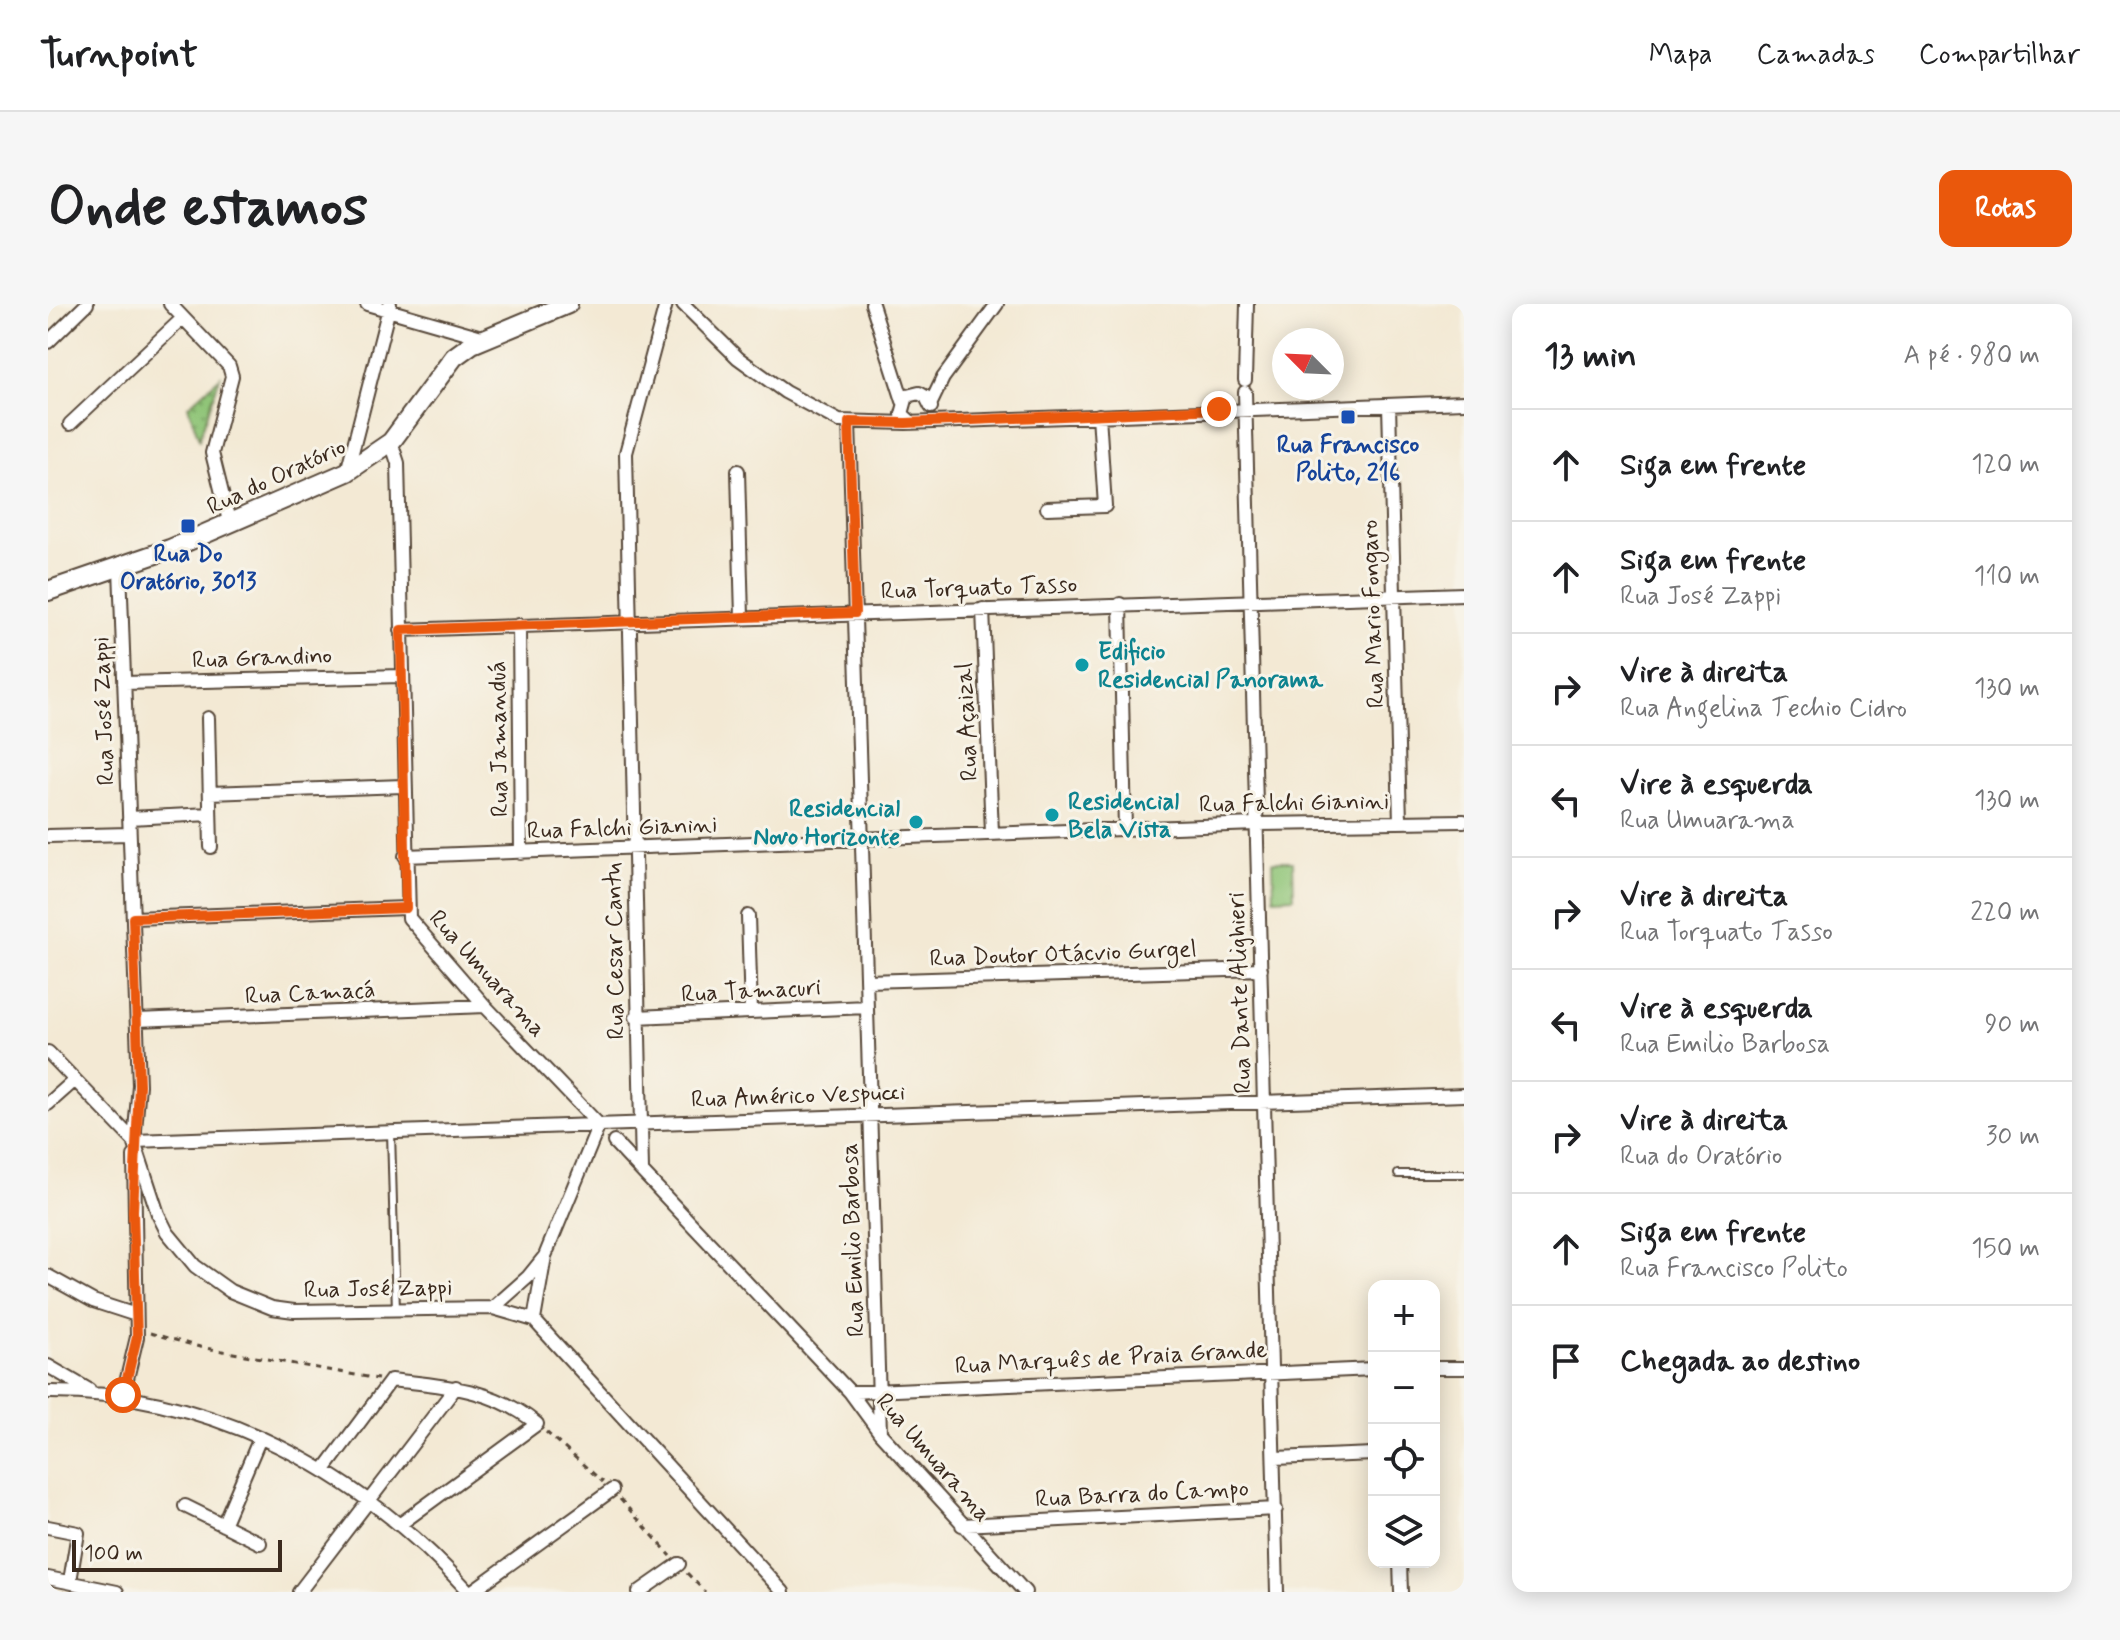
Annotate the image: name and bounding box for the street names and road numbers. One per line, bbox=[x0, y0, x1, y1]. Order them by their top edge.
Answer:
street label: Rua do Oratório bbox=[202, 432, 351, 523]
street label: Rua Mario Fongaro bbox=[1355, 519, 1394, 709]
street label: Rua Torquato Tasso bbox=[880, 570, 1078, 607]
street label: Rua José Zappi bbox=[86, 636, 123, 786]
street label: Rua Grandino bbox=[191, 641, 333, 676]
street label: Rua Jamanduá bbox=[483, 661, 516, 817]
street label: Rua Açaizal bbox=[949, 662, 986, 782]
street label: Rua Falchi Gianini bbox=[1199, 786, 1390, 821]
street label: Rua Falchi Gianini bbox=[526, 810, 718, 847]
street label: Rua Cesar Cantu bbox=[598, 862, 633, 1040]
street label: Rua Dante Alighieri bbox=[1221, 892, 1260, 1094]
street label: Rua Umuarama bbox=[421, 904, 552, 1044]
street label: Rua Doutor Otácvio Gurgel bbox=[929, 934, 1197, 977]
street label: Rua Tamacuri bbox=[680, 972, 822, 1011]
street label: Rua Camacá bbox=[244, 975, 376, 1012]
street label: Rua Américo Vespucci bbox=[690, 1077, 906, 1116]
street label: Rua Emilio Barbosa bbox=[835, 1142, 872, 1337]
street label: Rua José Zappi bbox=[303, 1273, 453, 1306]
street label: Rua Marquês de Praia Grande bbox=[954, 1335, 1268, 1382]
street label: Rua Umuarama bbox=[868, 1387, 997, 1529]
street label: Rua Barra do Campo bbox=[1034, 1473, 1250, 1516]

